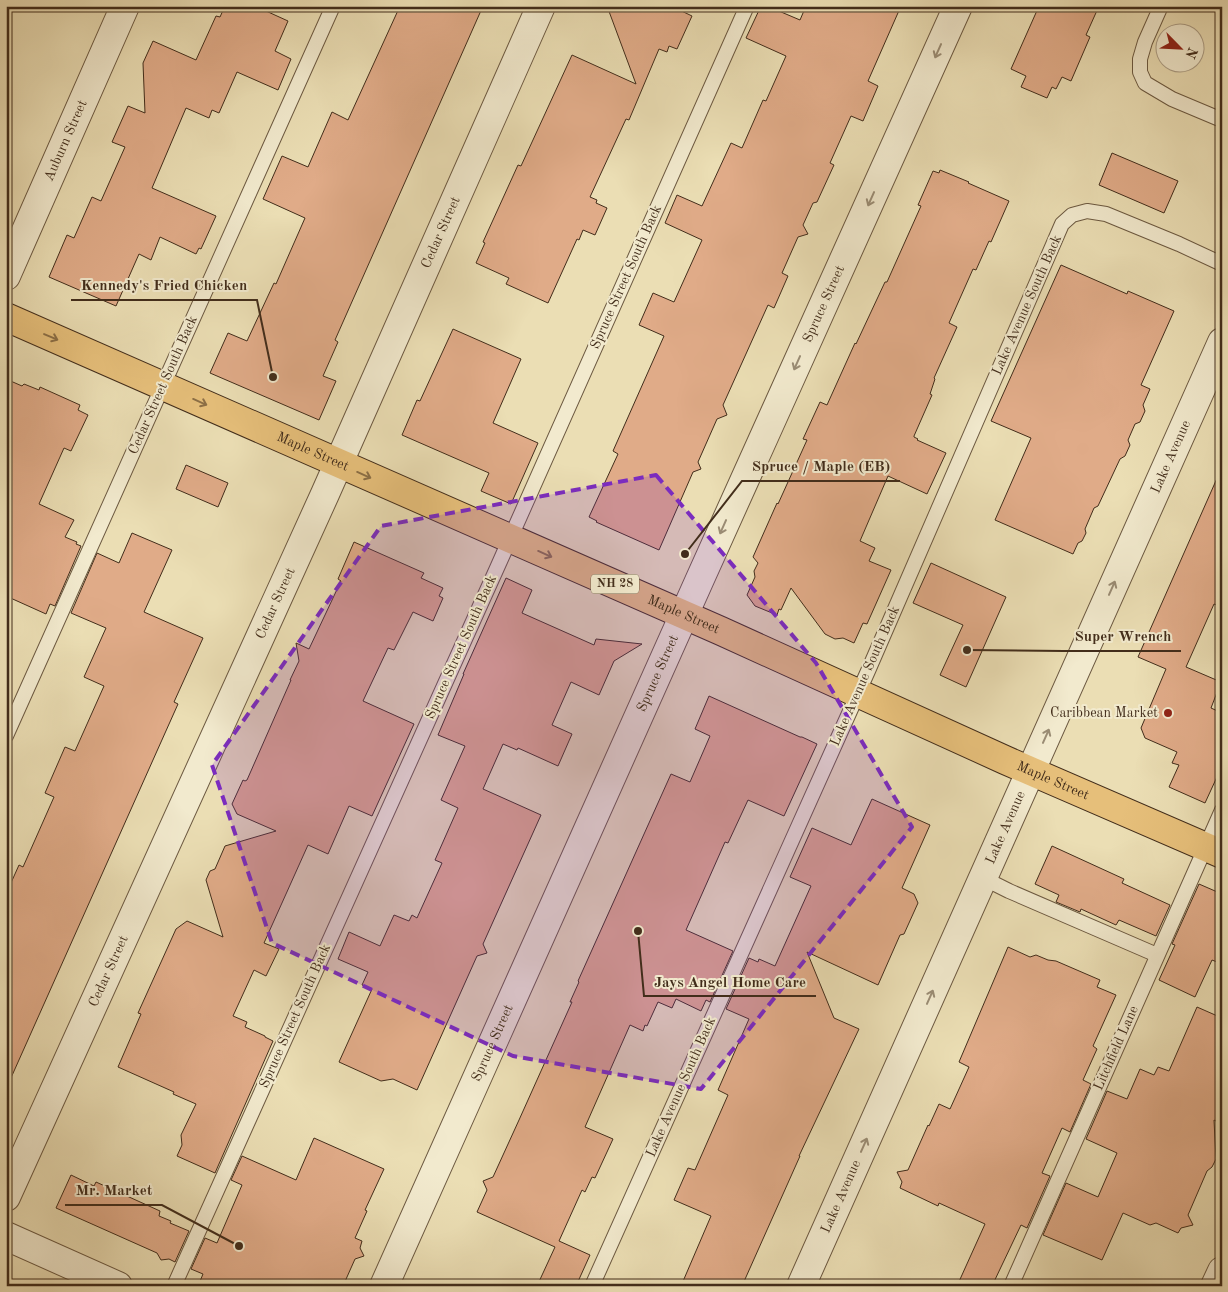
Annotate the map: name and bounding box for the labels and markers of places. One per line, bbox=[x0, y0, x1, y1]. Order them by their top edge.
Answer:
callout: Kennedy's Fried Chicken bbox=[71, 270, 257, 300]
callout: Spruce / Maple (EB) bbox=[742, 451, 900, 481]
callout: Super Wrench bbox=[1064, 621, 1181, 651]
place label: Caribbean Market bbox=[1050, 706, 1158, 720]
marker: Caribbean Market bbox=[1162, 707, 1174, 719]
callout: Jays Angel Home Care bbox=[644, 966, 816, 996]
callout: Mr. Market bbox=[65, 1175, 162, 1205]

